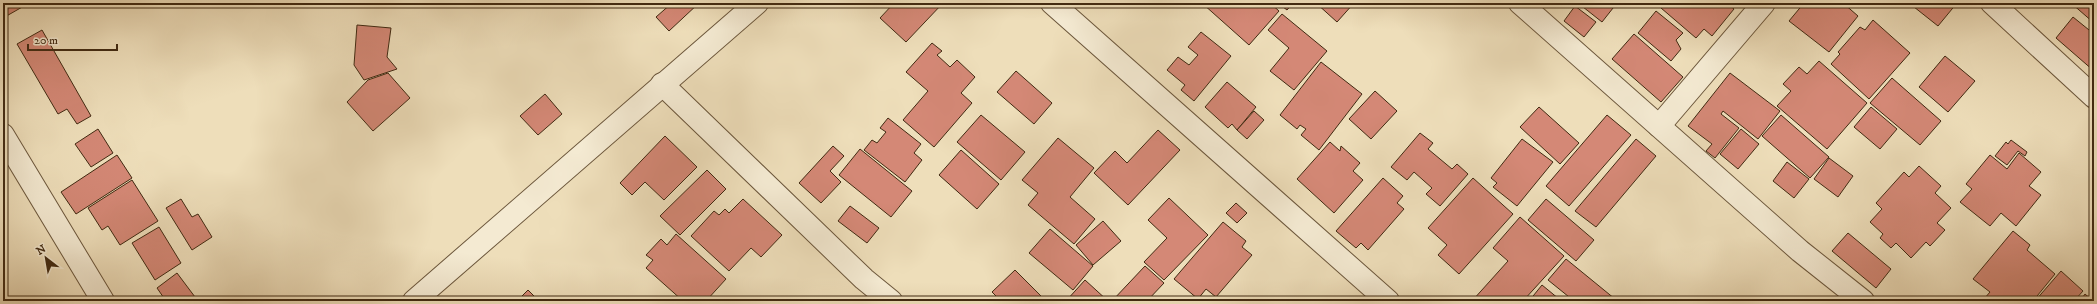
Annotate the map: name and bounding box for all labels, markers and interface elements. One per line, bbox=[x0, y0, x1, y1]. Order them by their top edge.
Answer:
scale bar bbox=[28, 26, 117, 52]
text: 20 m bbox=[34, 33, 58, 48]
north arrow bbox=[26, 238, 66, 278]
text: N bbox=[34, 242, 49, 259]

